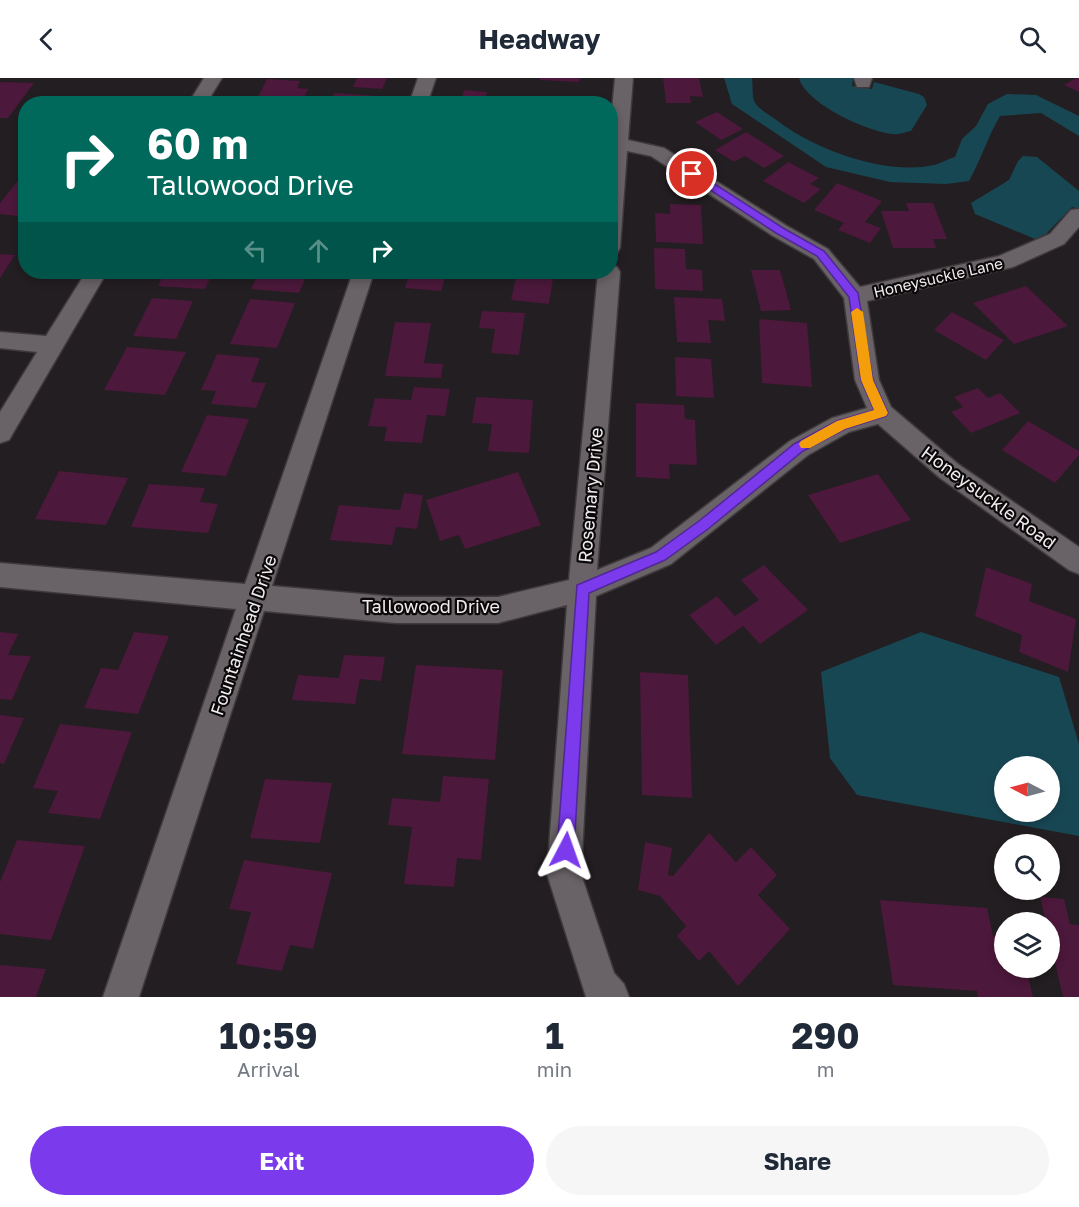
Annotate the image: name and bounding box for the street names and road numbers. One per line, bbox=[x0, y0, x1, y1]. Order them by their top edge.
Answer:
street label: Honeysuckle Lane bbox=[872, 253, 1005, 301]
street label: Rosemary Drive bbox=[573, 426, 607, 564]
street label: Honeysuckle Road bbox=[918, 441, 1060, 553]
street label: Fountainhead Drive bbox=[205, 552, 281, 718]
street label: Tallowood Drive bbox=[362, 595, 500, 617]

